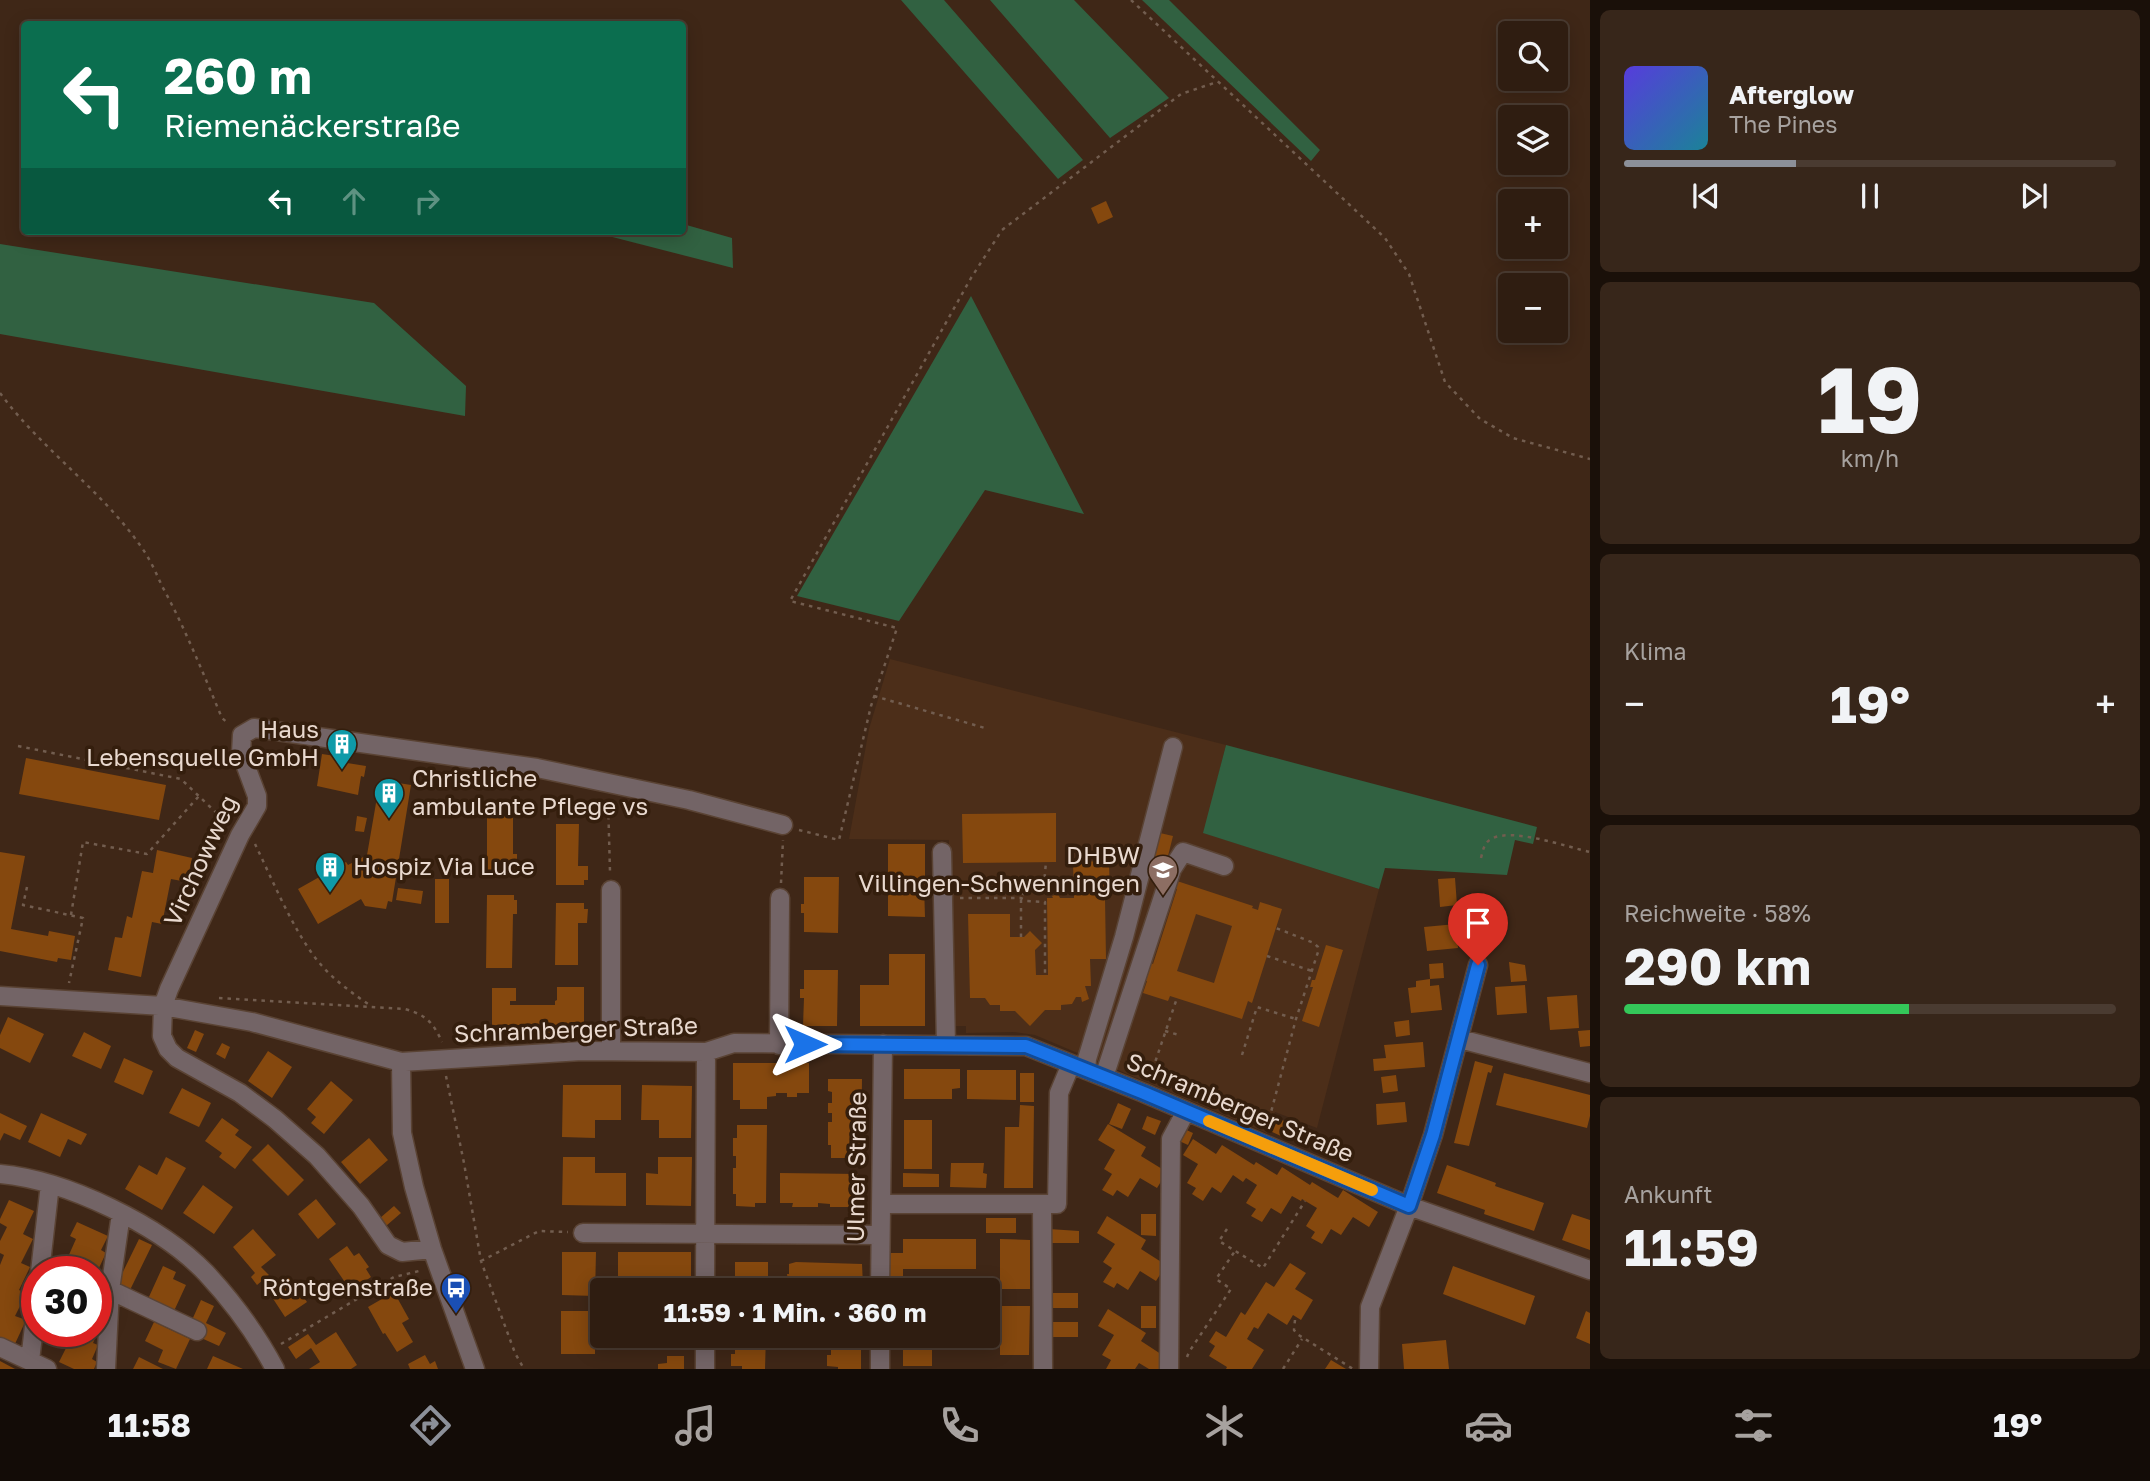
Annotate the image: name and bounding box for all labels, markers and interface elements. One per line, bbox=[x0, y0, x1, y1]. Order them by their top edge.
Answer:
map controls bbox=[1498, 21, 1568, 343]
button: search bbox=[1498, 21, 1568, 91]
text: 260 m bbox=[164, 46, 312, 105]
icon: left bbox=[49, 49, 140, 140]
text: Afterglow bbox=[1729, 79, 1854, 110]
button: layers bbox=[1498, 105, 1568, 175]
text: Riemenäckerstraße bbox=[164, 106, 461, 144]
text: The Pines bbox=[1729, 110, 1837, 138]
icon: previous bbox=[1687, 177, 1725, 215]
icon: pause bbox=[1851, 177, 1889, 215]
icon: next bbox=[2015, 177, 2053, 215]
icon: left bbox=[262, 182, 300, 220]
icon: ahead bbox=[335, 182, 373, 220]
icon: right bbox=[408, 182, 446, 220]
button: + bbox=[1498, 189, 1568, 259]
button: − bbox=[1498, 273, 1568, 343]
text: 19 bbox=[1818, 344, 1922, 453]
text: km/h bbox=[1841, 444, 1899, 472]
text: Klima bbox=[1624, 637, 1687, 665]
text: 19° bbox=[1830, 672, 1910, 734]
text: − bbox=[1624, 681, 1645, 726]
text: + bbox=[2095, 681, 2116, 726]
place label: Haus Lebensquelle GmbH bbox=[86, 714, 319, 771]
building icon: Haus Lebensquelle GmbH bbox=[325, 727, 359, 771]
place label: Christliche ambulante Pflege vs bbox=[412, 763, 648, 820]
building icon: Christliche ambulante Pflege vs bbox=[372, 776, 406, 820]
street label: Virchowweg bbox=[157, 790, 243, 930]
place label: DHBW Villingen-Schwenningen bbox=[858, 840, 1140, 897]
building icon: Hospiz Via Luce bbox=[313, 850, 347, 894]
place label: Hospiz Via Luce bbox=[353, 851, 535, 880]
school or university icon: DHBW Villingen-Schwenningen bbox=[1146, 853, 1180, 897]
pin bbox=[1448, 893, 1508, 965]
text: Reichweite · 58% bbox=[1624, 899, 1811, 927]
icon: arrive bbox=[1459, 904, 1497, 942]
text: 290 km bbox=[1624, 934, 1811, 996]
position arrow bbox=[768, 1007, 842, 1081]
street label: Schramberger Straße bbox=[454, 1010, 698, 1047]
street label: Schramberger Straße bbox=[1123, 1046, 1359, 1168]
street label: Ulmer Straße bbox=[840, 1091, 871, 1243]
text: Ankunft bbox=[1624, 1180, 1712, 1208]
text: 11:59 bbox=[1624, 1215, 1759, 1277]
speed limit sign: 30 bbox=[21, 1256, 112, 1347]
bus stop icon: Röntgenstraße bbox=[439, 1271, 473, 1315]
place label: Röntgenstraße bbox=[262, 1272, 433, 1301]
text: 11:59 · 1 Min. · 360 m bbox=[664, 1297, 926, 1328]
icon: directions bbox=[406, 1401, 455, 1450]
icon: music bbox=[671, 1401, 720, 1450]
icon: phone bbox=[935, 1401, 984, 1450]
icon: climate bbox=[1200, 1401, 1249, 1450]
icon: car bbox=[1464, 1401, 1513, 1450]
icon: filters bbox=[1729, 1401, 1778, 1450]
text: 11:58 bbox=[108, 1406, 191, 1444]
text: 19° bbox=[1993, 1406, 2042, 1444]

